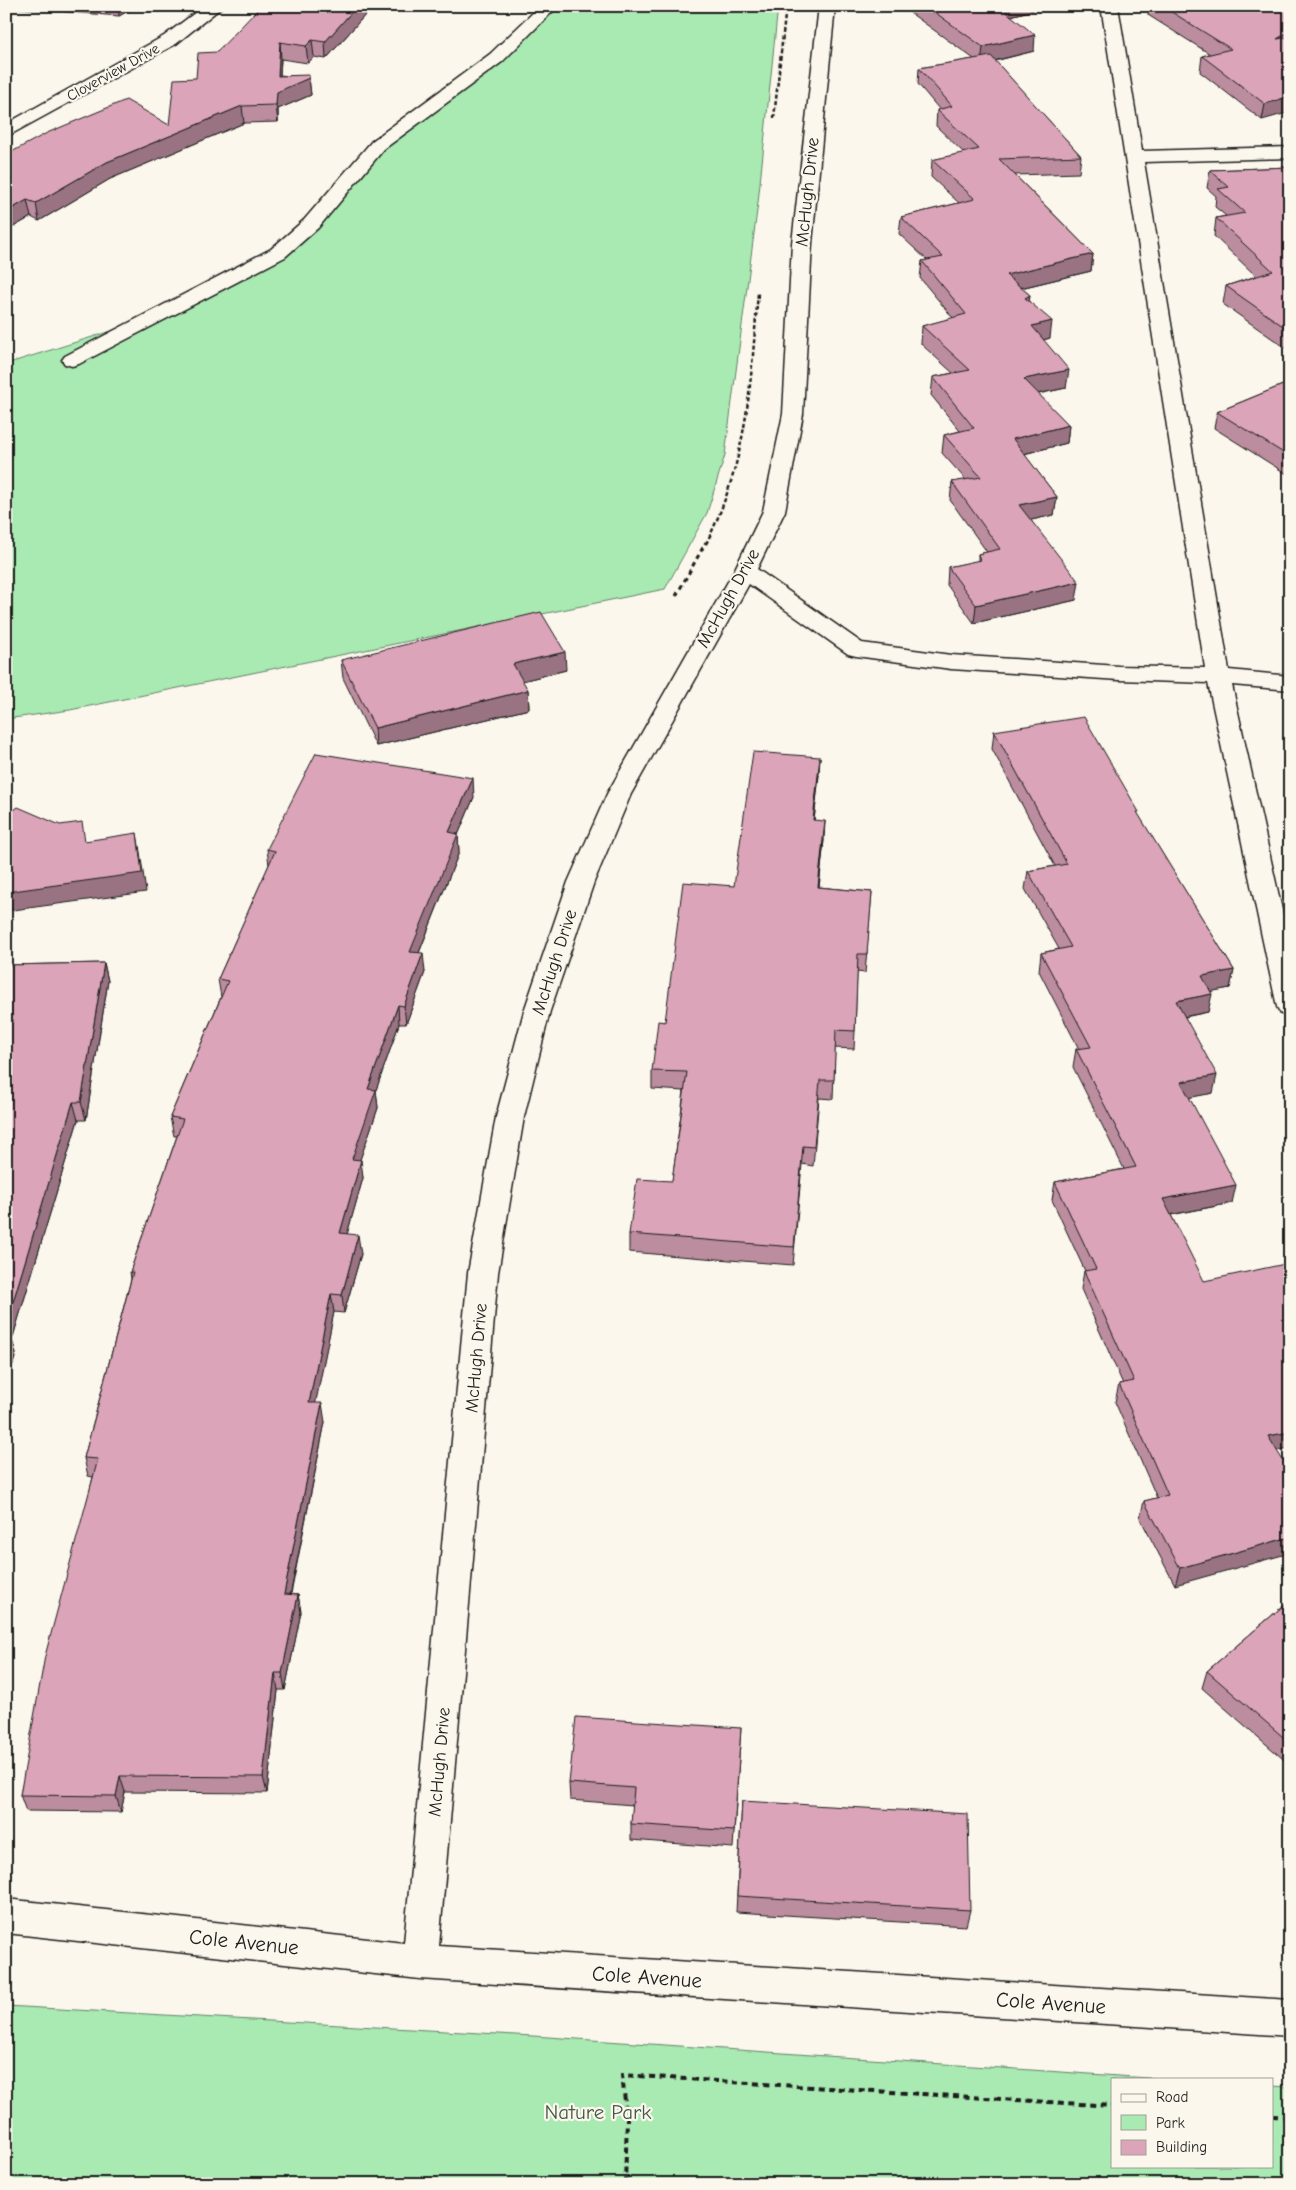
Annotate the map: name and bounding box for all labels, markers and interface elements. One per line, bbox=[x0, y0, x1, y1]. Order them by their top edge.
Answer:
street label: Cloverview Drive bbox=[64, 39, 163, 105]
street label: McHugh Drive bbox=[791, 136, 824, 248]
street label: McHugh Drive bbox=[693, 545, 764, 651]
street label: McHugh Drive bbox=[528, 907, 581, 1018]
street label: McHugh Drive bbox=[461, 1302, 492, 1414]
street label: McHugh Drive bbox=[424, 1706, 455, 1818]
street label: Cole Avenue bbox=[188, 1924, 300, 1960]
street label: Cole Avenue bbox=[591, 1961, 703, 1993]
street label: Cole Avenue bbox=[995, 1987, 1107, 2019]
legend bbox=[1111, 2078, 1274, 2168]
text: Road bbox=[1156, 2088, 1188, 2106]
park label: Nature Park bbox=[544, 2100, 652, 2124]
text: Park bbox=[1156, 2114, 1185, 2132]
text: Building bbox=[1156, 2138, 1207, 2156]

